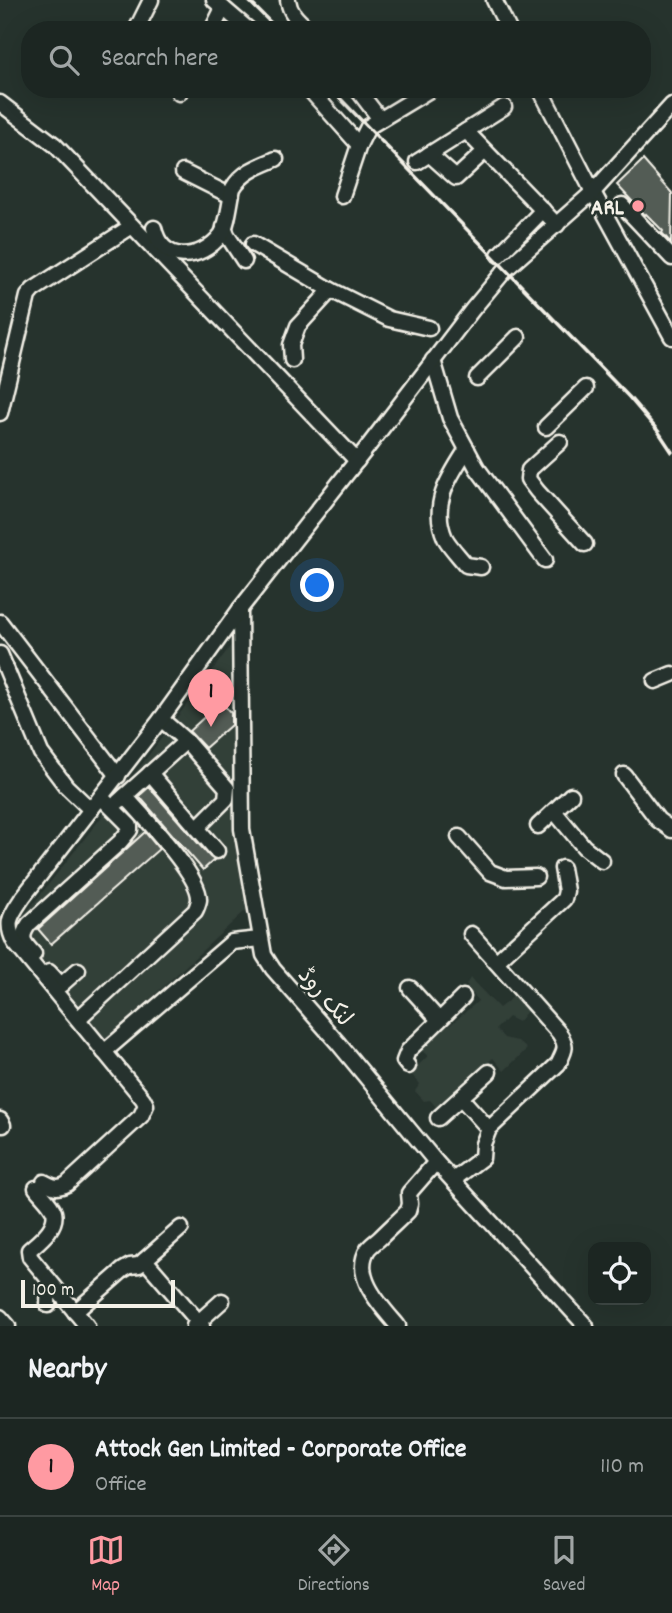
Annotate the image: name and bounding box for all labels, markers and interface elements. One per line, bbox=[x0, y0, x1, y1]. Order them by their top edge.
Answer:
search box bbox=[21, 21, 651, 98]
icon: search bbox=[45, 41, 83, 79]
text: Search here bbox=[101, 41, 219, 78]
place label: ARL bbox=[591, 193, 625, 226]
marker: ARL bbox=[630, 198, 646, 214]
your location bbox=[300, 568, 334, 602]
pin: 1 bbox=[188, 669, 234, 727]
street label: لنک روڈ bbox=[288, 961, 359, 1035]
map controls bbox=[588, 1242, 651, 1305]
button: locate bbox=[588, 1242, 651, 1305]
scale bar bbox=[21, 1277, 175, 1309]
text: 100 m bbox=[32, 1278, 74, 1305]
text: Nearby bbox=[28, 1350, 106, 1393]
text: Attock Gen Limited - Corporate Office bbox=[95, 1432, 467, 1469]
text: 1 bbox=[48, 1451, 54, 1484]
text: 110 m bbox=[600, 1451, 644, 1484]
text: Office bbox=[95, 1469, 147, 1502]
tab: Map bbox=[87, 1531, 125, 1600]
tab: Directions bbox=[298, 1531, 370, 1600]
tab: Saved bbox=[543, 1531, 585, 1600]

